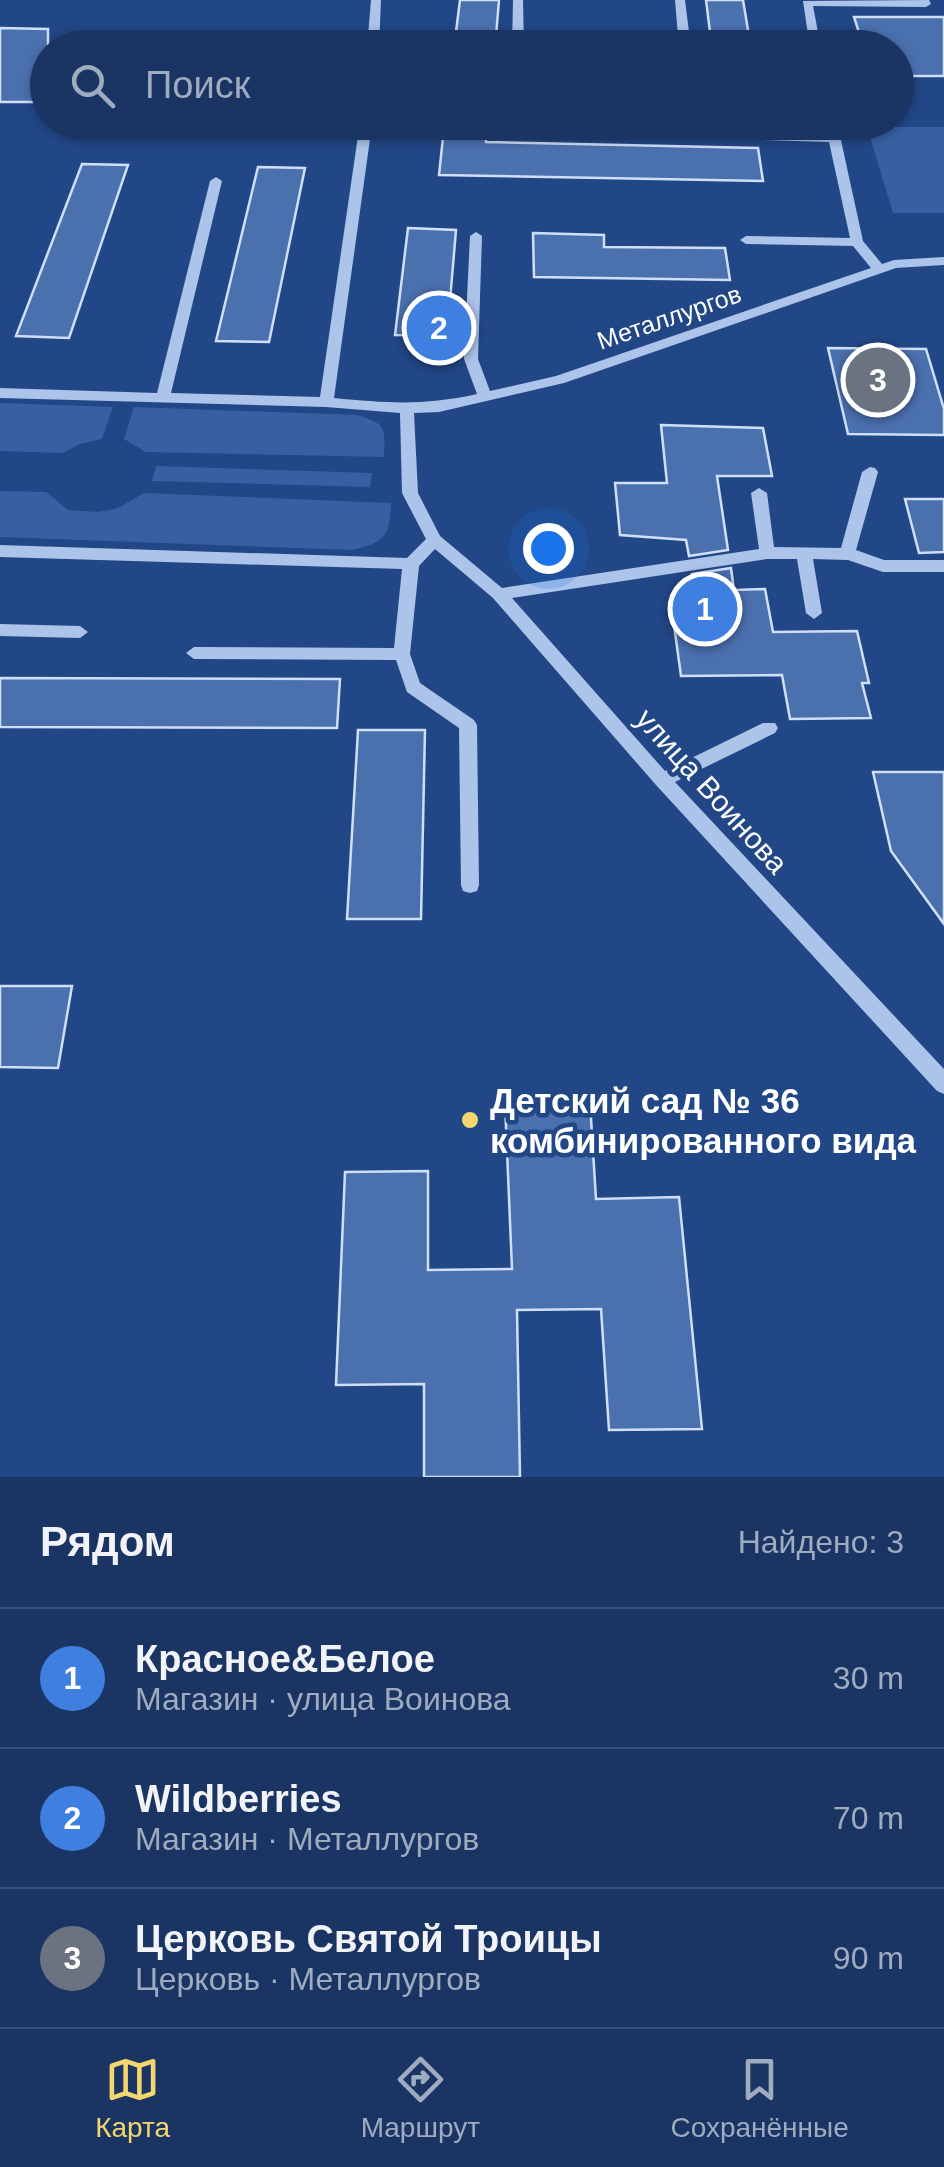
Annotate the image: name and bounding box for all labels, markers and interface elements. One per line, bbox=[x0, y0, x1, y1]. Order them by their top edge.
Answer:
search box bbox=[30, 30, 914, 140]
icon: search bbox=[65, 58, 120, 113]
text: Поиск bbox=[145, 64, 250, 106]
street label: Металлургов bbox=[593, 279, 745, 355]
pin: 2 bbox=[406, 290, 472, 366]
pin: 3 bbox=[846, 342, 910, 418]
your location bbox=[523, 523, 574, 574]
pin: 1 bbox=[672, 572, 738, 646]
street label: улица Воинова bbox=[630, 702, 795, 880]
place label: Детский сад № 36 комбинированного вида bbox=[490, 1081, 917, 1160]
marker: Детский сад № 36 комбинированного вида bbox=[459, 1109, 481, 1131]
text: Рядом bbox=[40, 1518, 175, 1565]
text: Найдено: 3 bbox=[738, 1524, 904, 1560]
text: Красное&Белое bbox=[135, 1638, 435, 1680]
text: 1 bbox=[64, 1660, 81, 1696]
text: 30 m bbox=[833, 1660, 904, 1696]
text: Магазин · улица Воинова bbox=[135, 1681, 511, 1717]
text: Wildberries bbox=[135, 1778, 342, 1820]
text: 2 bbox=[64, 1800, 81, 1836]
text: 70 m bbox=[833, 1800, 904, 1836]
text: Магазин · Металлургов bbox=[135, 1821, 479, 1857]
text: Церковь Святой Троицы bbox=[135, 1918, 602, 1960]
text: 3 bbox=[64, 1940, 81, 1976]
text: 90 m bbox=[833, 1940, 904, 1976]
text: Церковь · Металлургов bbox=[135, 1961, 481, 1997]
tab: Карта bbox=[95, 2052, 170, 2144]
tab: Маршрут bbox=[361, 2052, 480, 2144]
tab: Сохранённые bbox=[670, 2052, 849, 2144]

